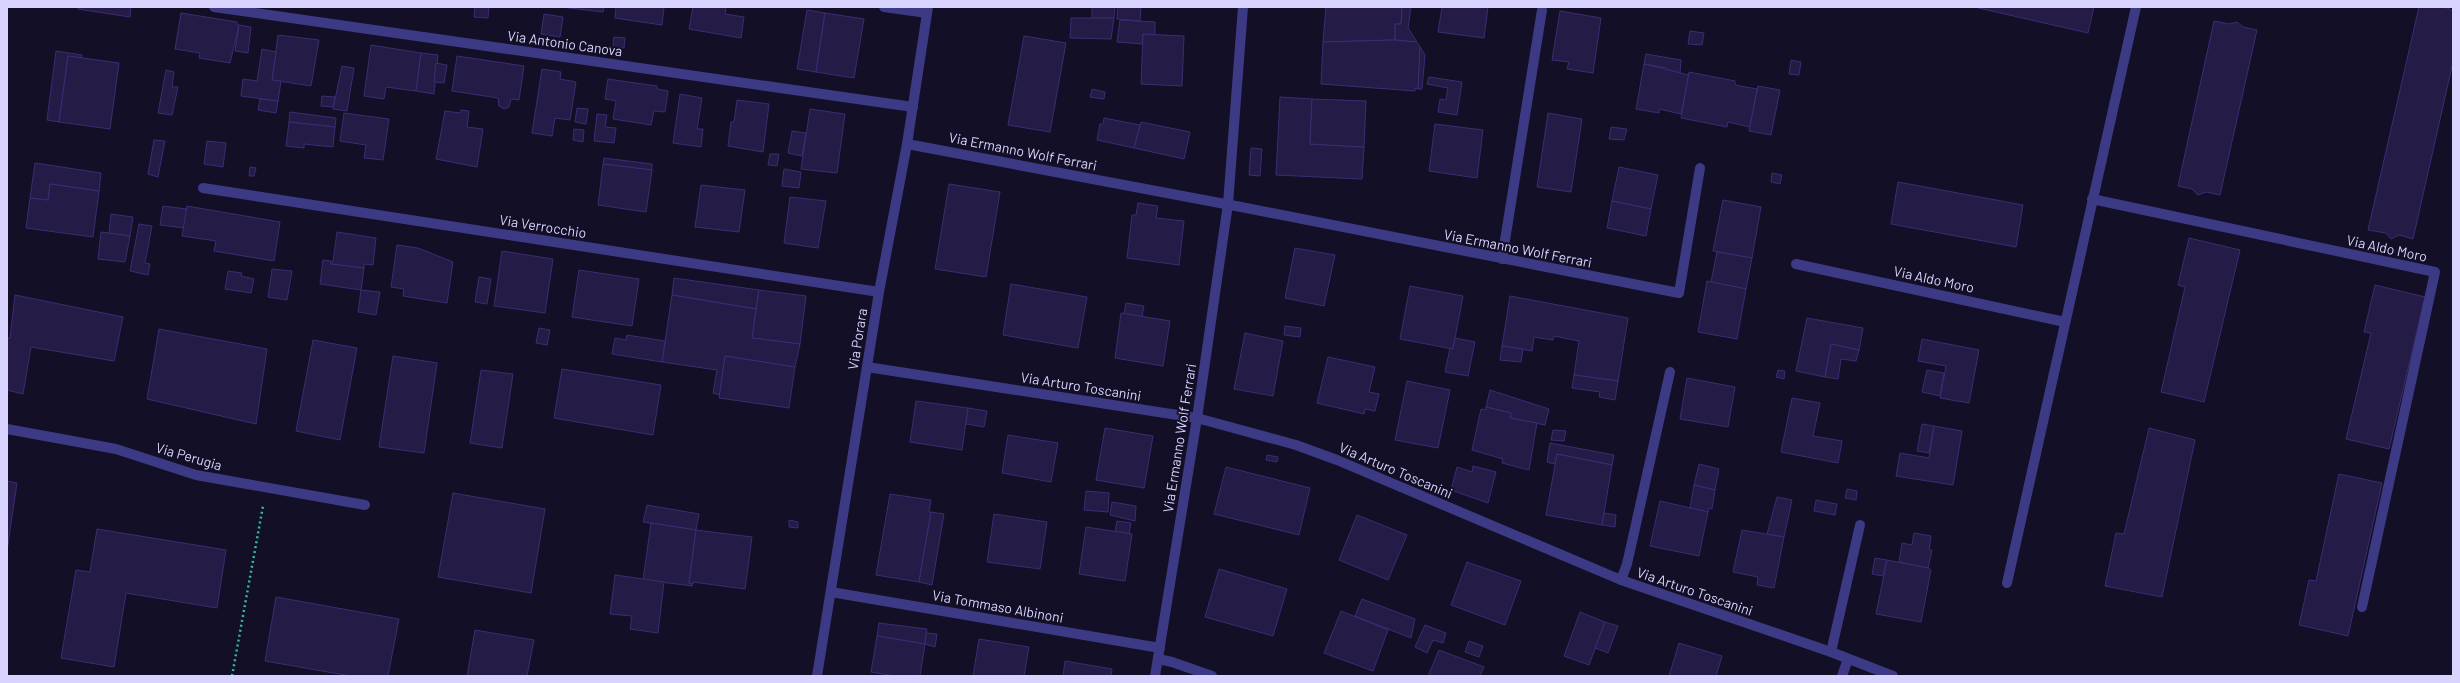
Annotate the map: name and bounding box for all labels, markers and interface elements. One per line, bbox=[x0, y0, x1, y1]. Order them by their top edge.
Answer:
street label: Via Antonio Canova bbox=[506, 27, 624, 59]
street label: Via Ermanno Wolf Ferrari bbox=[947, 128, 1099, 174]
street label: Via Verrocchio bbox=[498, 211, 588, 241]
street label: Via Ermanno Wolf Ferrari bbox=[1442, 225, 1594, 271]
street label: Via Aldo Moro bbox=[2345, 231, 2429, 265]
street label: Via Aldo Moro bbox=[1892, 262, 1976, 296]
street label: Via Porara bbox=[844, 307, 870, 371]
street label: Via Ermanno Wolf Ferrari bbox=[1159, 362, 1199, 514]
street label: Via Arturo Toscanini bbox=[1020, 368, 1142, 404]
street label: Via Perugia bbox=[154, 438, 224, 474]
street label: Via Arturo Toscanini bbox=[1337, 438, 1455, 502]
street label: Via Arturo Toscanini bbox=[1635, 563, 1755, 619]
street label: Via Tommaso Albinoni bbox=[931, 586, 1065, 626]

